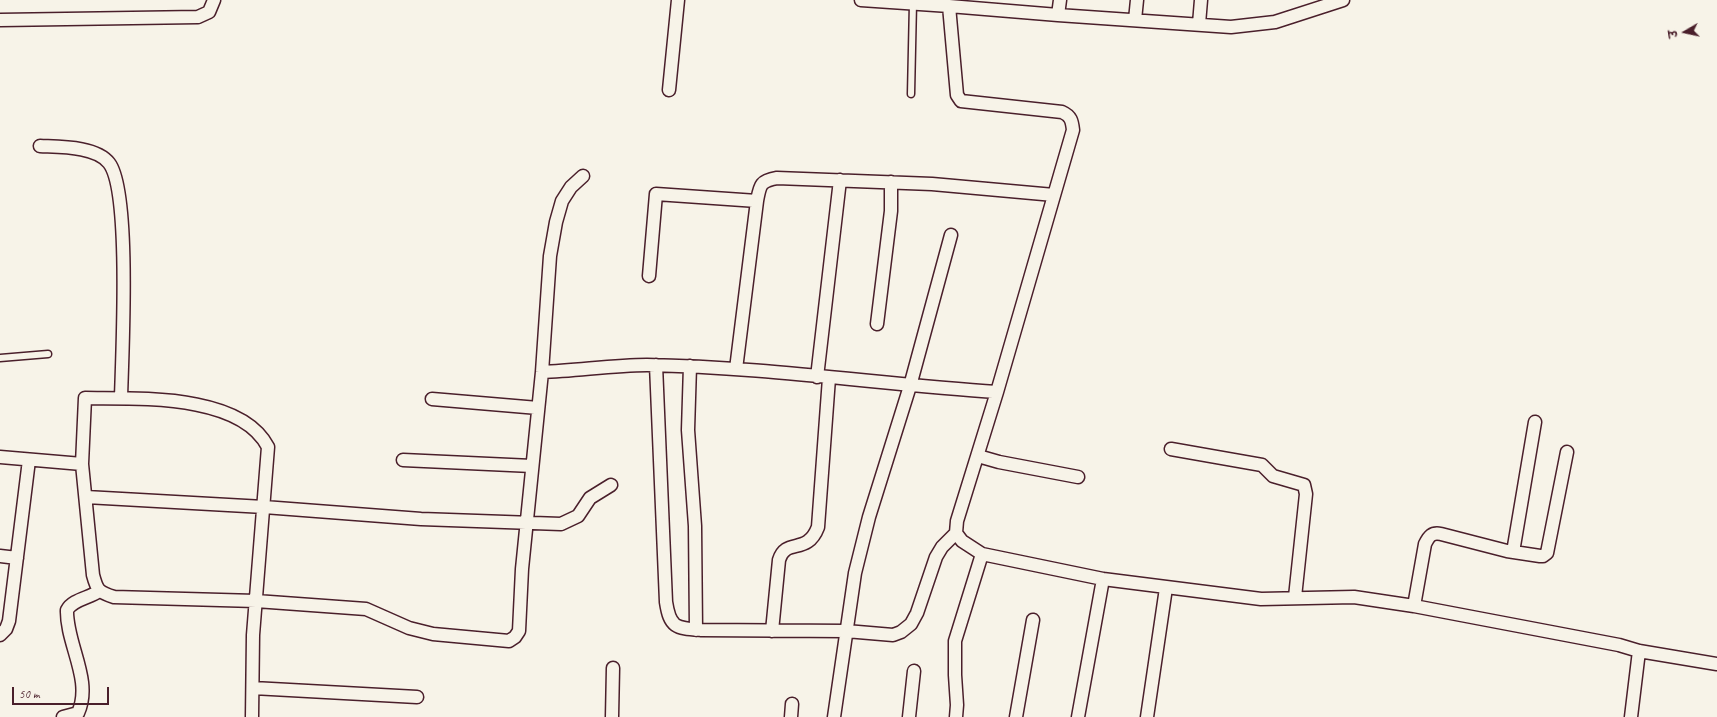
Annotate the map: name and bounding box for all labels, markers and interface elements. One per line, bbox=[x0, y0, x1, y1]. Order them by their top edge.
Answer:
north arrow bbox=[1665, 12, 1705, 52]
text: उ bbox=[1666, 29, 1681, 39]
scale bar bbox=[14, 679, 111, 705]
text: 50 m bbox=[19, 686, 39, 702]

